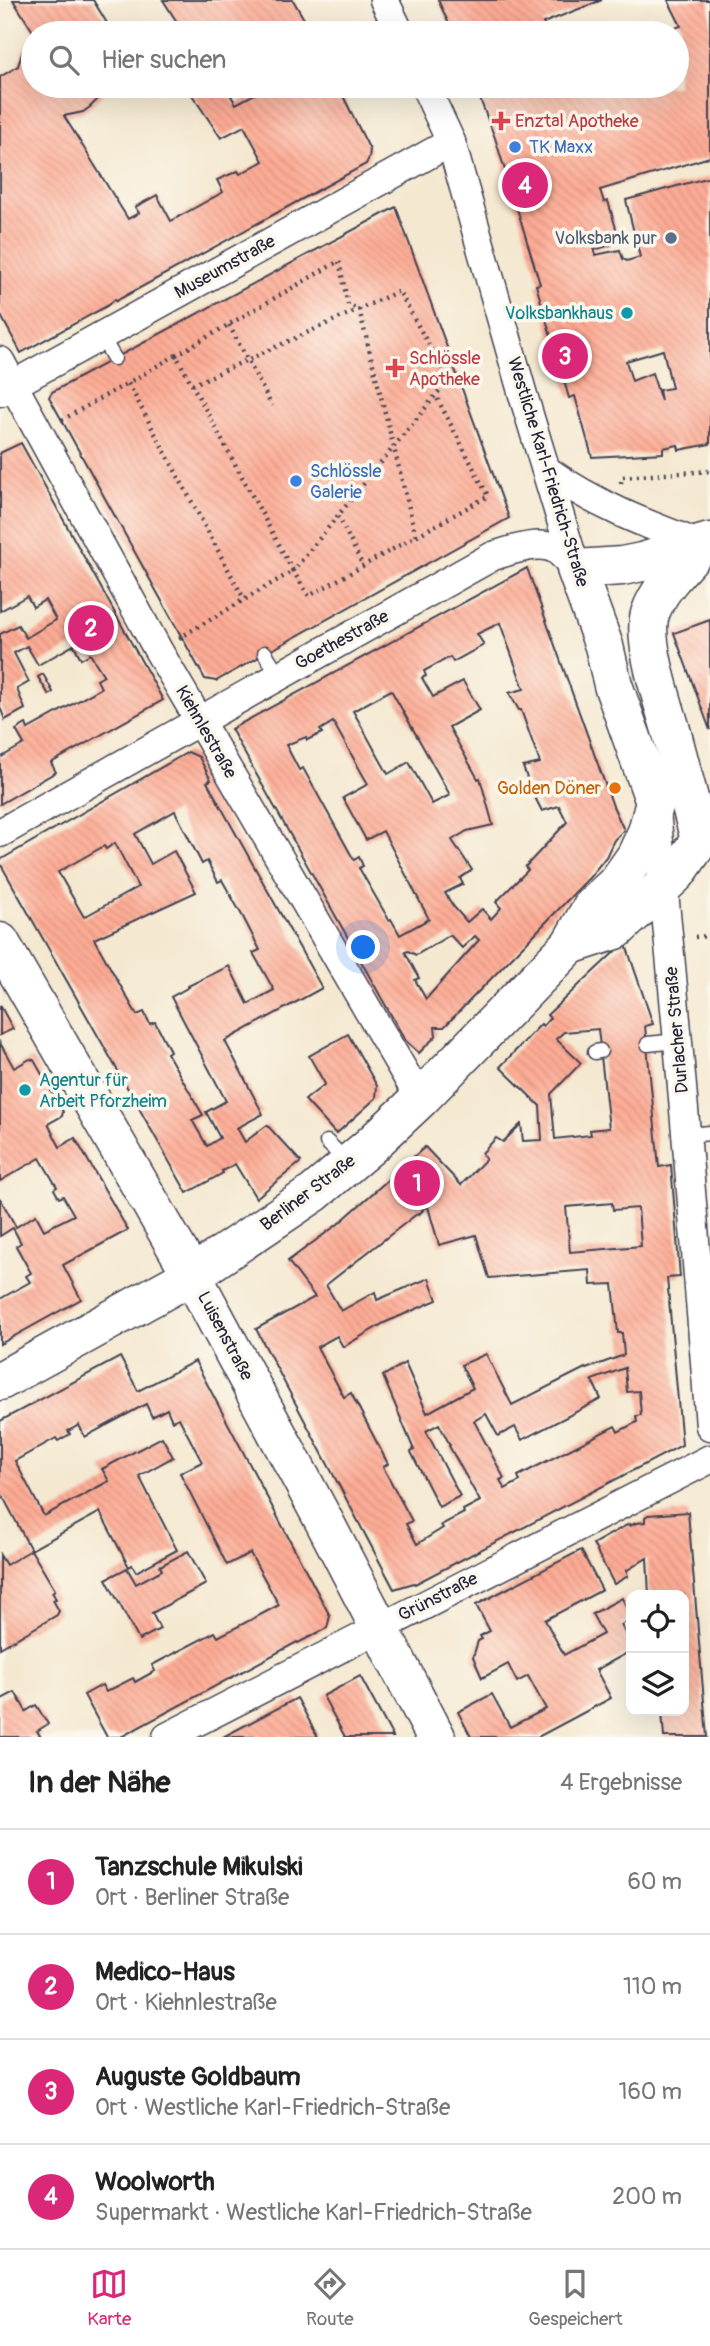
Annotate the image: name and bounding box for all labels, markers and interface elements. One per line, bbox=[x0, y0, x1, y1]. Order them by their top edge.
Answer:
search box bbox=[21, 21, 689, 98]
icon: search bbox=[45, 41, 83, 79]
text: Hier suchen bbox=[101, 44, 226, 76]
place label: Enztal Apotheke bbox=[515, 110, 639, 133]
marker: Enztal Apotheke bbox=[493, 113, 509, 129]
place label: TK Maxx bbox=[529, 136, 593, 159]
marker: TK Maxx bbox=[507, 139, 523, 155]
pin: 4 bbox=[502, 159, 548, 211]
place label: Volksbank pur bbox=[554, 227, 658, 250]
street label: Museumstraße bbox=[170, 230, 280, 304]
marker: Volksbank pur bbox=[663, 230, 679, 246]
place label: Volksbankhaus bbox=[505, 302, 613, 325]
marker: Volksbankhaus bbox=[619, 305, 635, 321]
pin: 3 bbox=[542, 330, 588, 382]
place label: Schlössle Apotheke bbox=[409, 347, 481, 391]
street label: Westliche Karl-Friedrich-Straße bbox=[502, 354, 594, 590]
marker: Schlössle Apotheke bbox=[387, 360, 403, 376]
place label: Schlössle Galerie bbox=[310, 460, 382, 504]
marker: Schlössle Galerie bbox=[288, 473, 304, 489]
pin: 2 bbox=[68, 602, 114, 654]
street label: Goethestraße bbox=[291, 605, 393, 675]
street label: Kiehnlestraße bbox=[170, 681, 242, 783]
place label: Golden Döner bbox=[497, 777, 602, 800]
marker: Golden Döner bbox=[607, 780, 623, 796]
your location bbox=[346, 930, 380, 964]
street label: Durlacher Straße bbox=[660, 966, 694, 1094]
place label: Agentur für Arbeit Pforzheim bbox=[39, 1069, 167, 1113]
marker: Agentur für Arbeit Pforzheim bbox=[17, 1082, 33, 1098]
street label: Berliner Straße bbox=[256, 1150, 360, 1236]
pin: 1 bbox=[394, 1157, 440, 1209]
street label: Luisenstraße bbox=[192, 1288, 258, 1385]
street label: Grünstraße bbox=[394, 1567, 482, 1627]
map controls bbox=[626, 1590, 689, 1716]
button: locate bbox=[626, 1590, 689, 1653]
button: layers bbox=[626, 1653, 689, 1716]
text: In der Nähe bbox=[28, 1764, 170, 1801]
text: 4 Ergebnisse bbox=[560, 1768, 682, 1797]
text: Tanzschule Mikulski bbox=[95, 1851, 303, 1883]
text: 1 bbox=[47, 1867, 56, 1896]
text: 60 m bbox=[627, 1867, 682, 1896]
text: Ort · Berliner Straße bbox=[95, 1883, 289, 1912]
text: Medico-Haus bbox=[95, 1956, 235, 1988]
text: 2 bbox=[45, 1972, 57, 2001]
text: 110 m bbox=[623, 1972, 682, 2001]
text: Ort · Kiehnlestraße bbox=[95, 1988, 277, 2017]
text: Auguste Goldbaum bbox=[95, 2061, 300, 2093]
text: 3 bbox=[45, 2077, 57, 2106]
text: 160 m bbox=[618, 2077, 682, 2106]
text: Ort · Westliche Karl-Friedrich-Straße bbox=[95, 2093, 450, 2122]
text: Woolworth bbox=[95, 2166, 215, 2198]
text: 4 bbox=[44, 2182, 58, 2211]
text: 200 m bbox=[612, 2182, 682, 2211]
text: Supermarkt · Westliche Karl-Friedrich-Straße bbox=[95, 2198, 532, 2227]
tab: Karte bbox=[87, 2265, 131, 2331]
tab: Route bbox=[306, 2265, 354, 2331]
tab: Gespeichert bbox=[528, 2265, 623, 2331]

